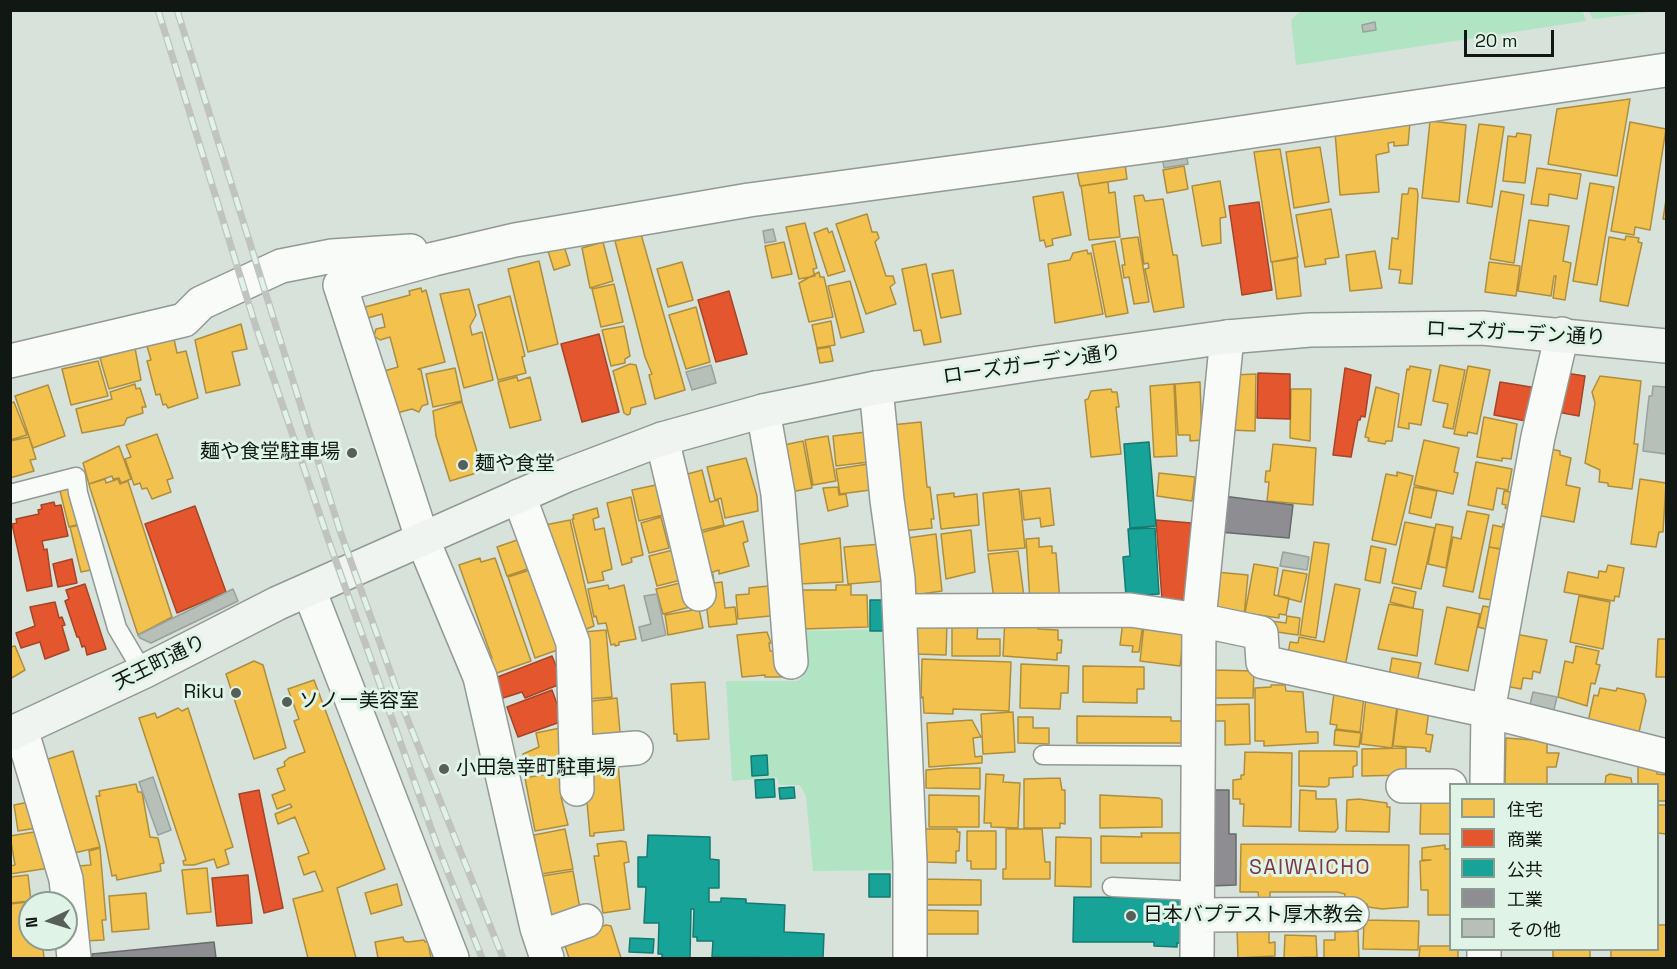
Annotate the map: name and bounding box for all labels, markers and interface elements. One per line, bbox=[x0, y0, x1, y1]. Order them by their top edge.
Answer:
scale bar bbox=[1467, 18, 1557, 56]
text: 20 m bbox=[1475, 29, 1518, 52]
street label: ローズガーデン通り bbox=[1425, 317, 1607, 351]
street label: ローズガーデン通り bbox=[941, 341, 1123, 389]
place label: 麺や食堂駐車場 bbox=[200, 441, 340, 465]
marker: 麺や食堂駐車場 bbox=[345, 446, 359, 460]
place label: 麺や食堂 bbox=[475, 453, 555, 477]
marker: 麺や食堂 bbox=[456, 458, 470, 472]
street label: 天王町通り bbox=[110, 630, 210, 696]
place label: Riku bbox=[183, 681, 224, 705]
marker: Riku bbox=[229, 686, 243, 700]
place label: ソノー美容室 bbox=[299, 690, 419, 714]
marker: ソノー美容室 bbox=[280, 695, 294, 709]
place label: 小田急幸町駐車場 bbox=[456, 757, 616, 781]
marker: 小田急幸町駐車場 bbox=[437, 762, 451, 776]
legend bbox=[1449, 783, 1659, 951]
text: 住宅 bbox=[1507, 798, 1543, 821]
text: 商業 bbox=[1507, 828, 1543, 851]
district label: SAIWAICHO bbox=[1249, 855, 1371, 881]
text: 公共 bbox=[1507, 858, 1543, 881]
text: 工業 bbox=[1507, 888, 1543, 911]
north arrow bbox=[18, 891, 78, 951]
place label: 日本バプテスト厚木教会 bbox=[1143, 904, 1363, 928]
marker: 日本バプテスト厚木教会 bbox=[1124, 909, 1138, 923]
text: N bbox=[21, 916, 42, 928]
text: その他 bbox=[1507, 918, 1561, 941]

